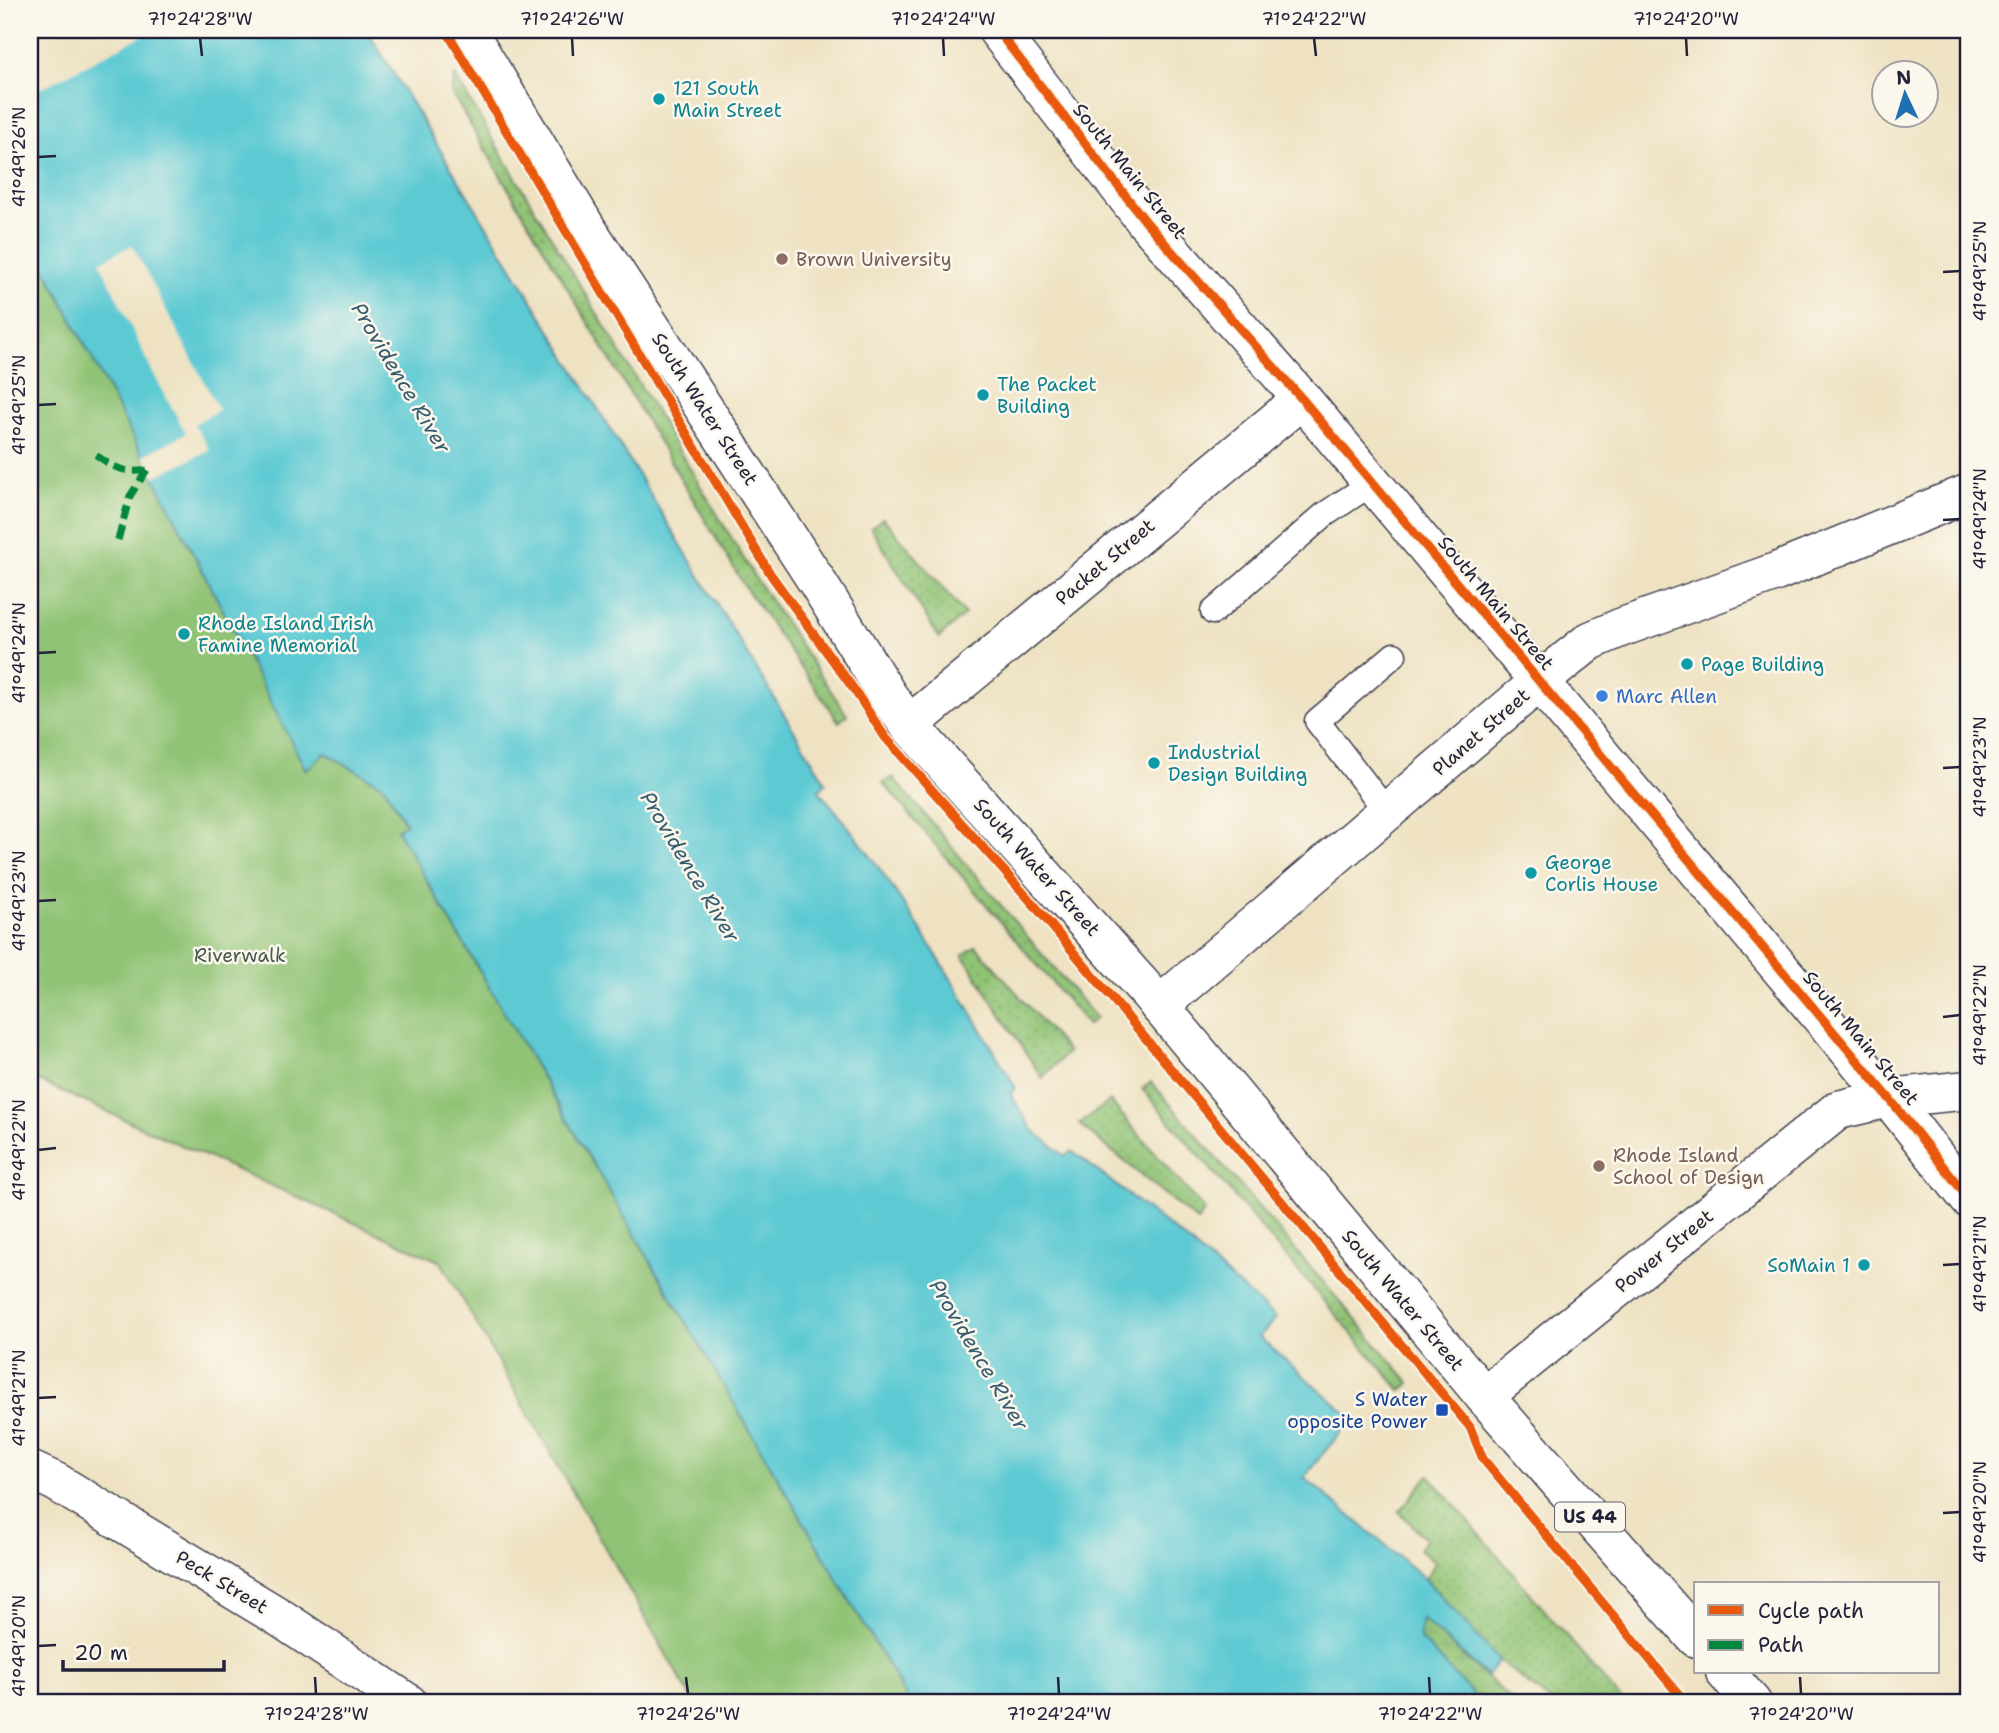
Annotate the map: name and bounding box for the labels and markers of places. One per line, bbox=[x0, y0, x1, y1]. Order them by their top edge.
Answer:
place label: 121 South Main Street bbox=[673, 76, 782, 123]
marker: 121 South Main Street bbox=[651, 91, 667, 107]
place label: Brown University bbox=[796, 247, 952, 272]
marker: Brown University bbox=[774, 251, 790, 267]
place label: The Packet Building bbox=[997, 372, 1097, 419]
marker: The Packet Building bbox=[975, 387, 991, 403]
place label: Rhode Island Irish Famine Memorial bbox=[198, 611, 374, 658]
marker: Rhode Island Irish Famine Memorial bbox=[176, 626, 192, 642]
place label: Page Building bbox=[1701, 652, 1824, 677]
marker: Page Building bbox=[1679, 656, 1695, 672]
place label: Marc Allen bbox=[1616, 684, 1717, 709]
marker: Marc Allen bbox=[1594, 688, 1610, 704]
place label: Industrial Design Building bbox=[1168, 740, 1307, 787]
marker: Industrial Design Building bbox=[1146, 755, 1162, 771]
place label: George Corlis House bbox=[1545, 850, 1658, 897]
marker: George Corlis House bbox=[1523, 865, 1539, 881]
place label: Rhode Island School of Design bbox=[1613, 1143, 1764, 1190]
marker: Rhode Island School of Design bbox=[1591, 1158, 1607, 1174]
place label: SoMain 1 bbox=[1767, 1253, 1850, 1278]
marker: SoMain 1 bbox=[1856, 1257, 1872, 1273]
place label: S Water opposite Power bbox=[1287, 1387, 1428, 1434]
marker: S Water opposite Power bbox=[1434, 1402, 1450, 1418]

